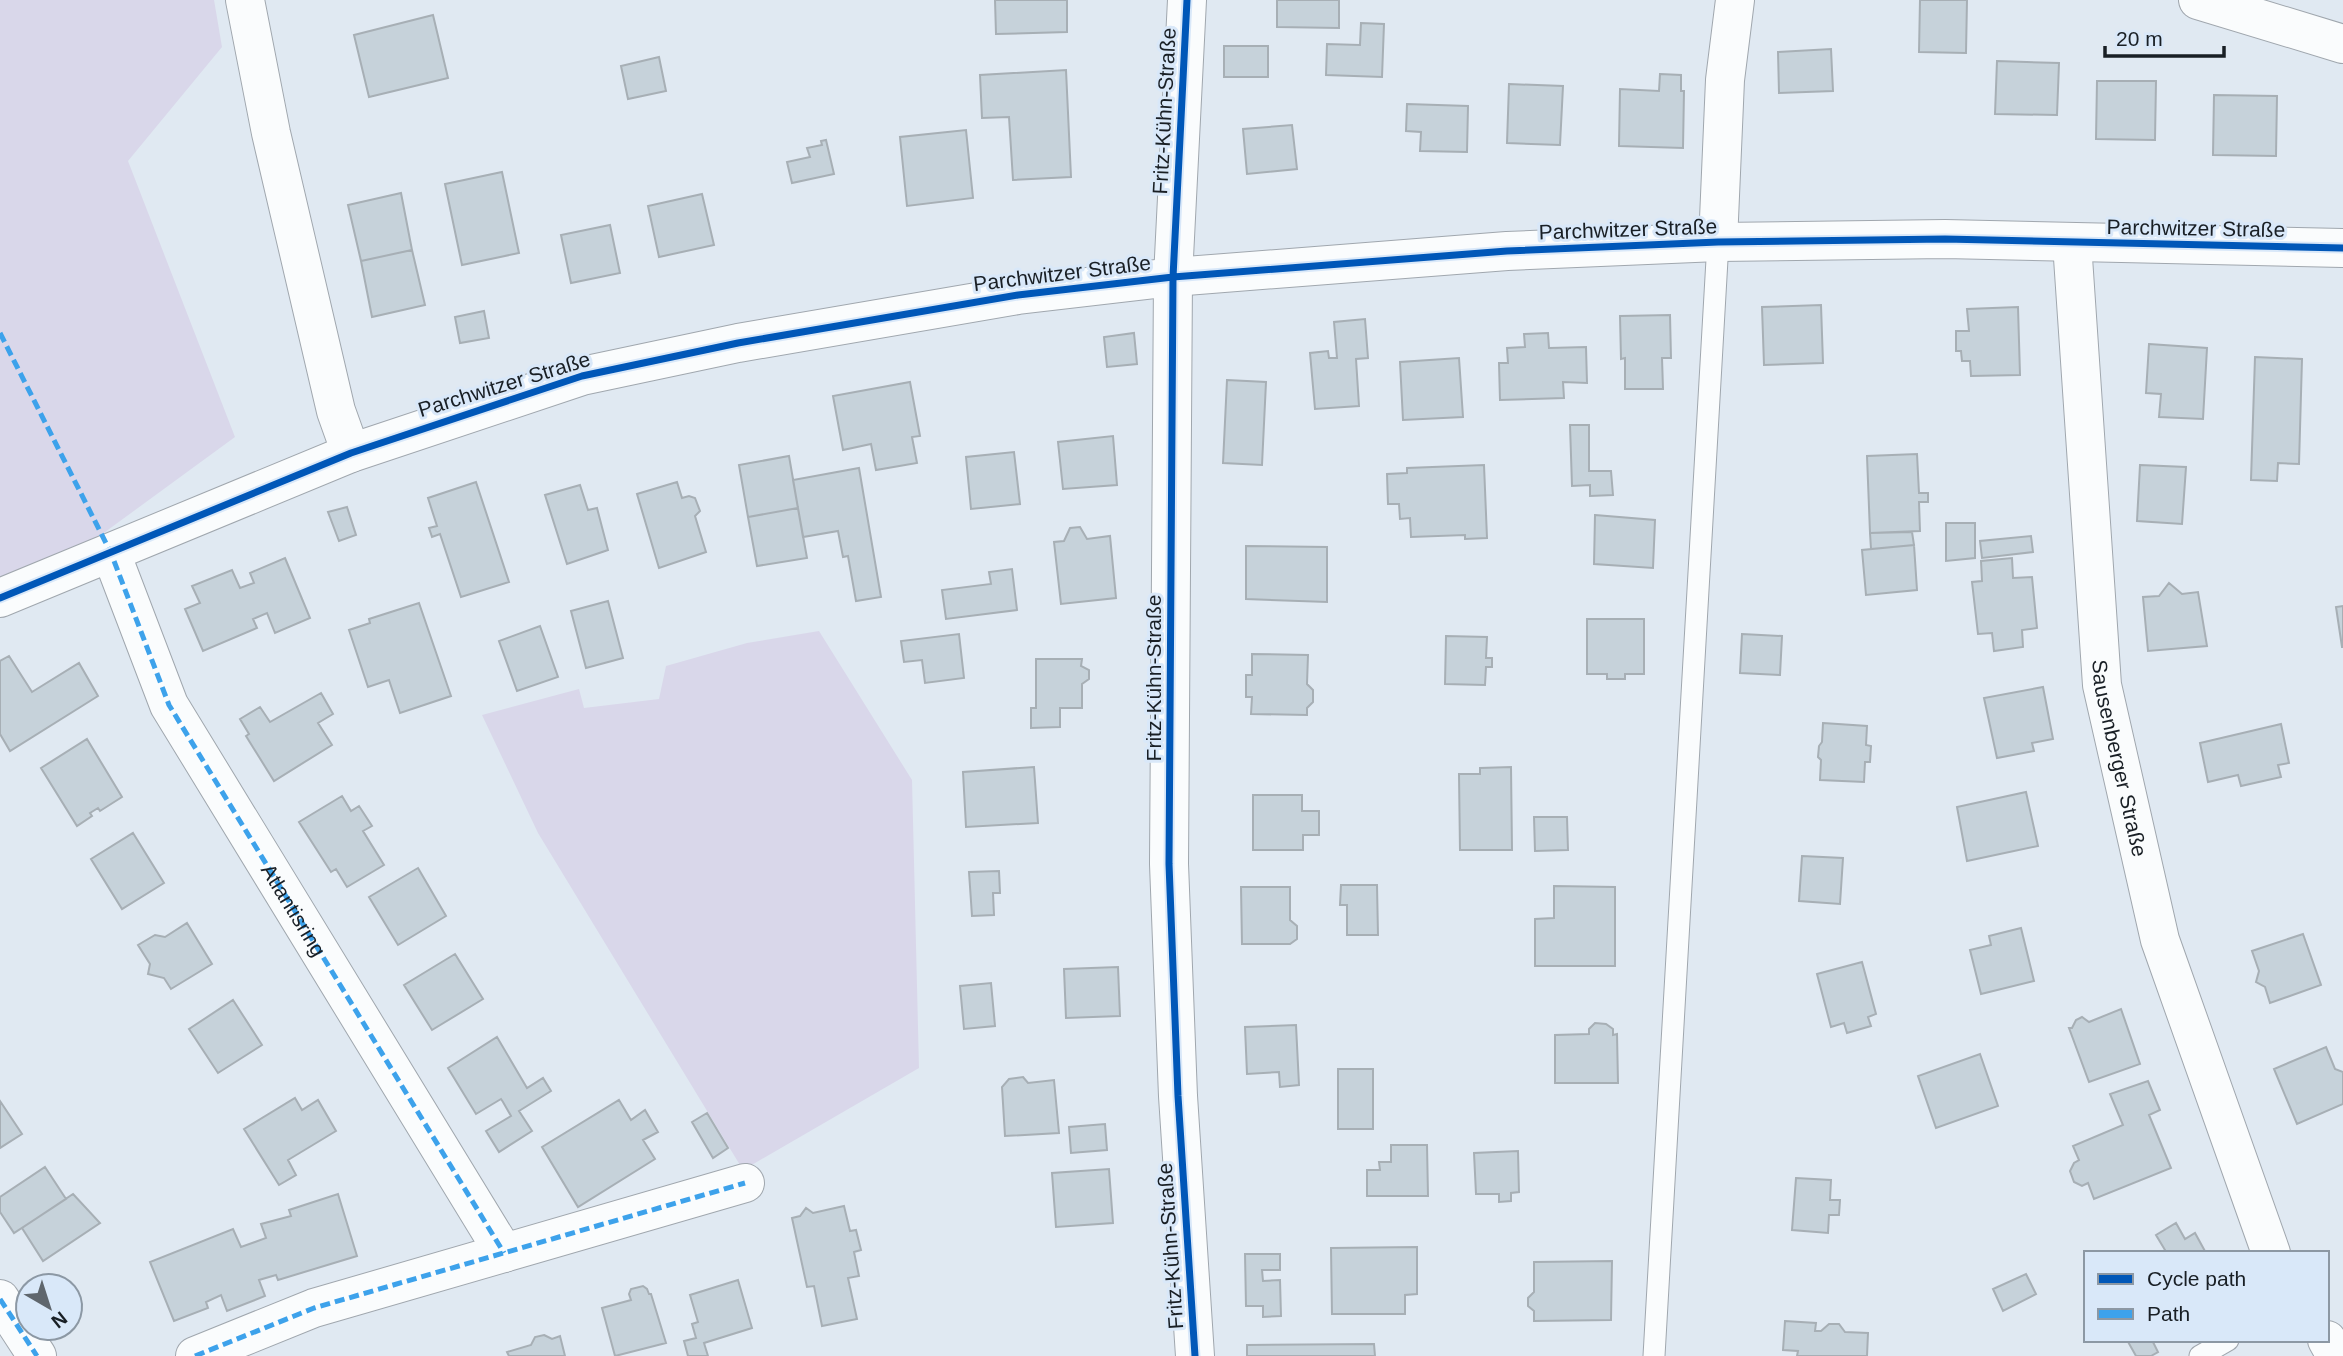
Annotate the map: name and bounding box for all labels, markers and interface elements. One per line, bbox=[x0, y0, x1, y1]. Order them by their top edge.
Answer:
scale bar bbox=[2105, 14, 2224, 58]
street label: Fritz-Kühn-Straße bbox=[1148, 27, 1180, 195]
text: 20 m bbox=[2116, 27, 2163, 50]
street label: Parchwitzer Straße bbox=[1538, 214, 1718, 244]
street label: Parchwitzer Straße bbox=[2107, 215, 2285, 241]
street label: Parchwitzer Straße bbox=[972, 251, 1152, 295]
street label: Parchwitzer Straße bbox=[415, 347, 593, 421]
street label: Fritz-Kühn-Straße bbox=[1142, 595, 1165, 761]
street label: Sausenberger Straße bbox=[2089, 659, 2152, 859]
street label: Atlantisring bbox=[257, 859, 331, 960]
street label: Fritz-Kühn-Straße bbox=[1153, 1162, 1187, 1330]
legend bbox=[2084, 1251, 2329, 1342]
text: Cycle path bbox=[2147, 1267, 2246, 1290]
north arrow bbox=[14, 1272, 84, 1342]
text: Path bbox=[2147, 1302, 2190, 1325]
text: N bbox=[47, 1307, 71, 1332]

